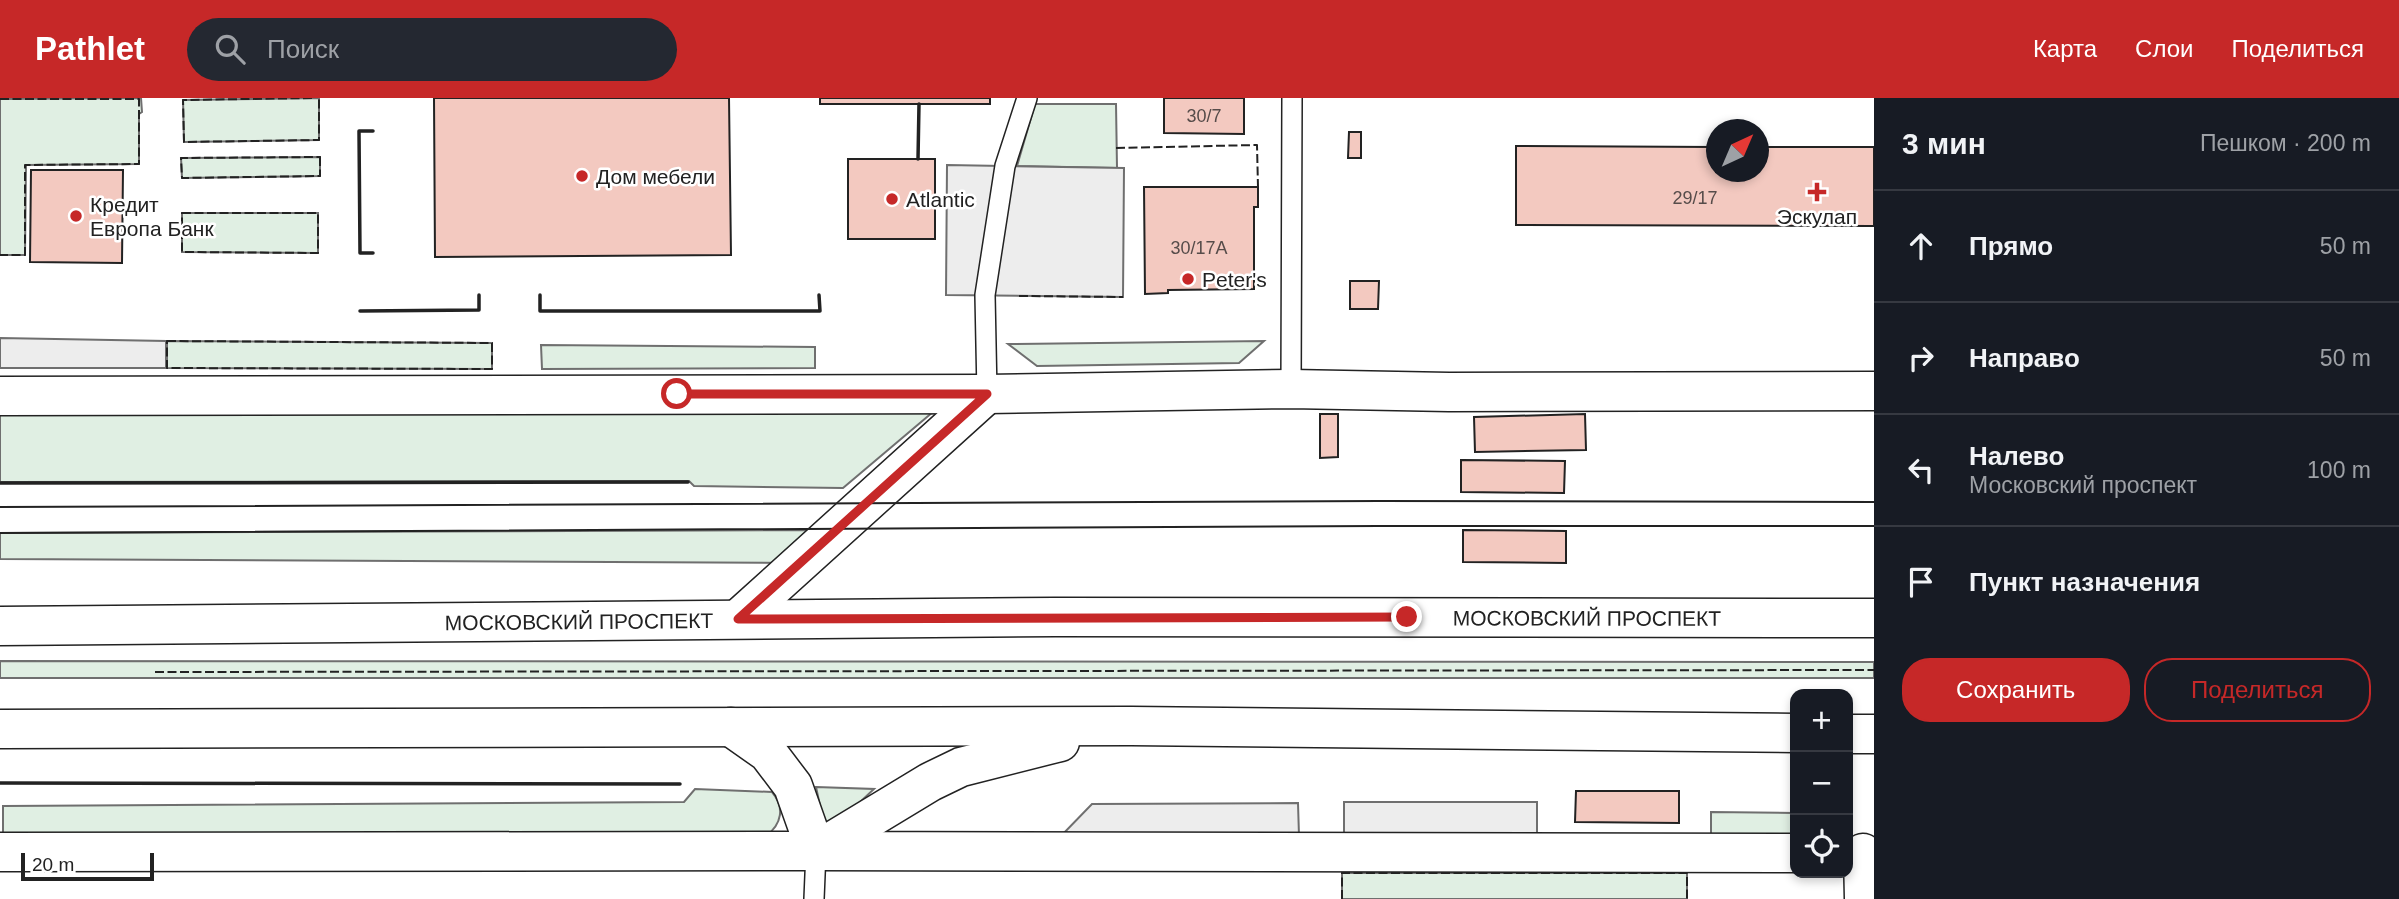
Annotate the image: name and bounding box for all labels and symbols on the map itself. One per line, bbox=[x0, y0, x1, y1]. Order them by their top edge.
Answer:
house number: 30/7 bbox=[1186, 106, 1222, 126]
north arrow bbox=[1706, 119, 1769, 182]
place label: Дом мебели bbox=[596, 165, 715, 188]
marker: Дом мебели bbox=[574, 168, 590, 184]
marker: Эскулап bbox=[1809, 184, 1825, 200]
place label: Atlantic bbox=[906, 188, 975, 211]
house number: 29/17 bbox=[1672, 188, 1718, 208]
marker: Atlantic bbox=[884, 191, 900, 207]
place label: Кредит Европа Банк bbox=[90, 193, 214, 240]
place label: Эскулап bbox=[1777, 205, 1857, 228]
marker: Кредит Европа Банк bbox=[68, 208, 84, 224]
house number: 30/17А bbox=[1170, 238, 1228, 258]
place label: Peter's bbox=[1202, 268, 1267, 291]
marker: Peter's bbox=[1180, 271, 1196, 287]
route start bbox=[661, 378, 692, 409]
route end bbox=[1391, 601, 1422, 632]
street label: МОСКОВСКИЙ ПРОСПЕКТ bbox=[1453, 606, 1721, 629]
street label: МОСКОВСКИЙ ПРОСПЕКТ bbox=[445, 608, 713, 634]
scale bar bbox=[21, 850, 154, 882]

